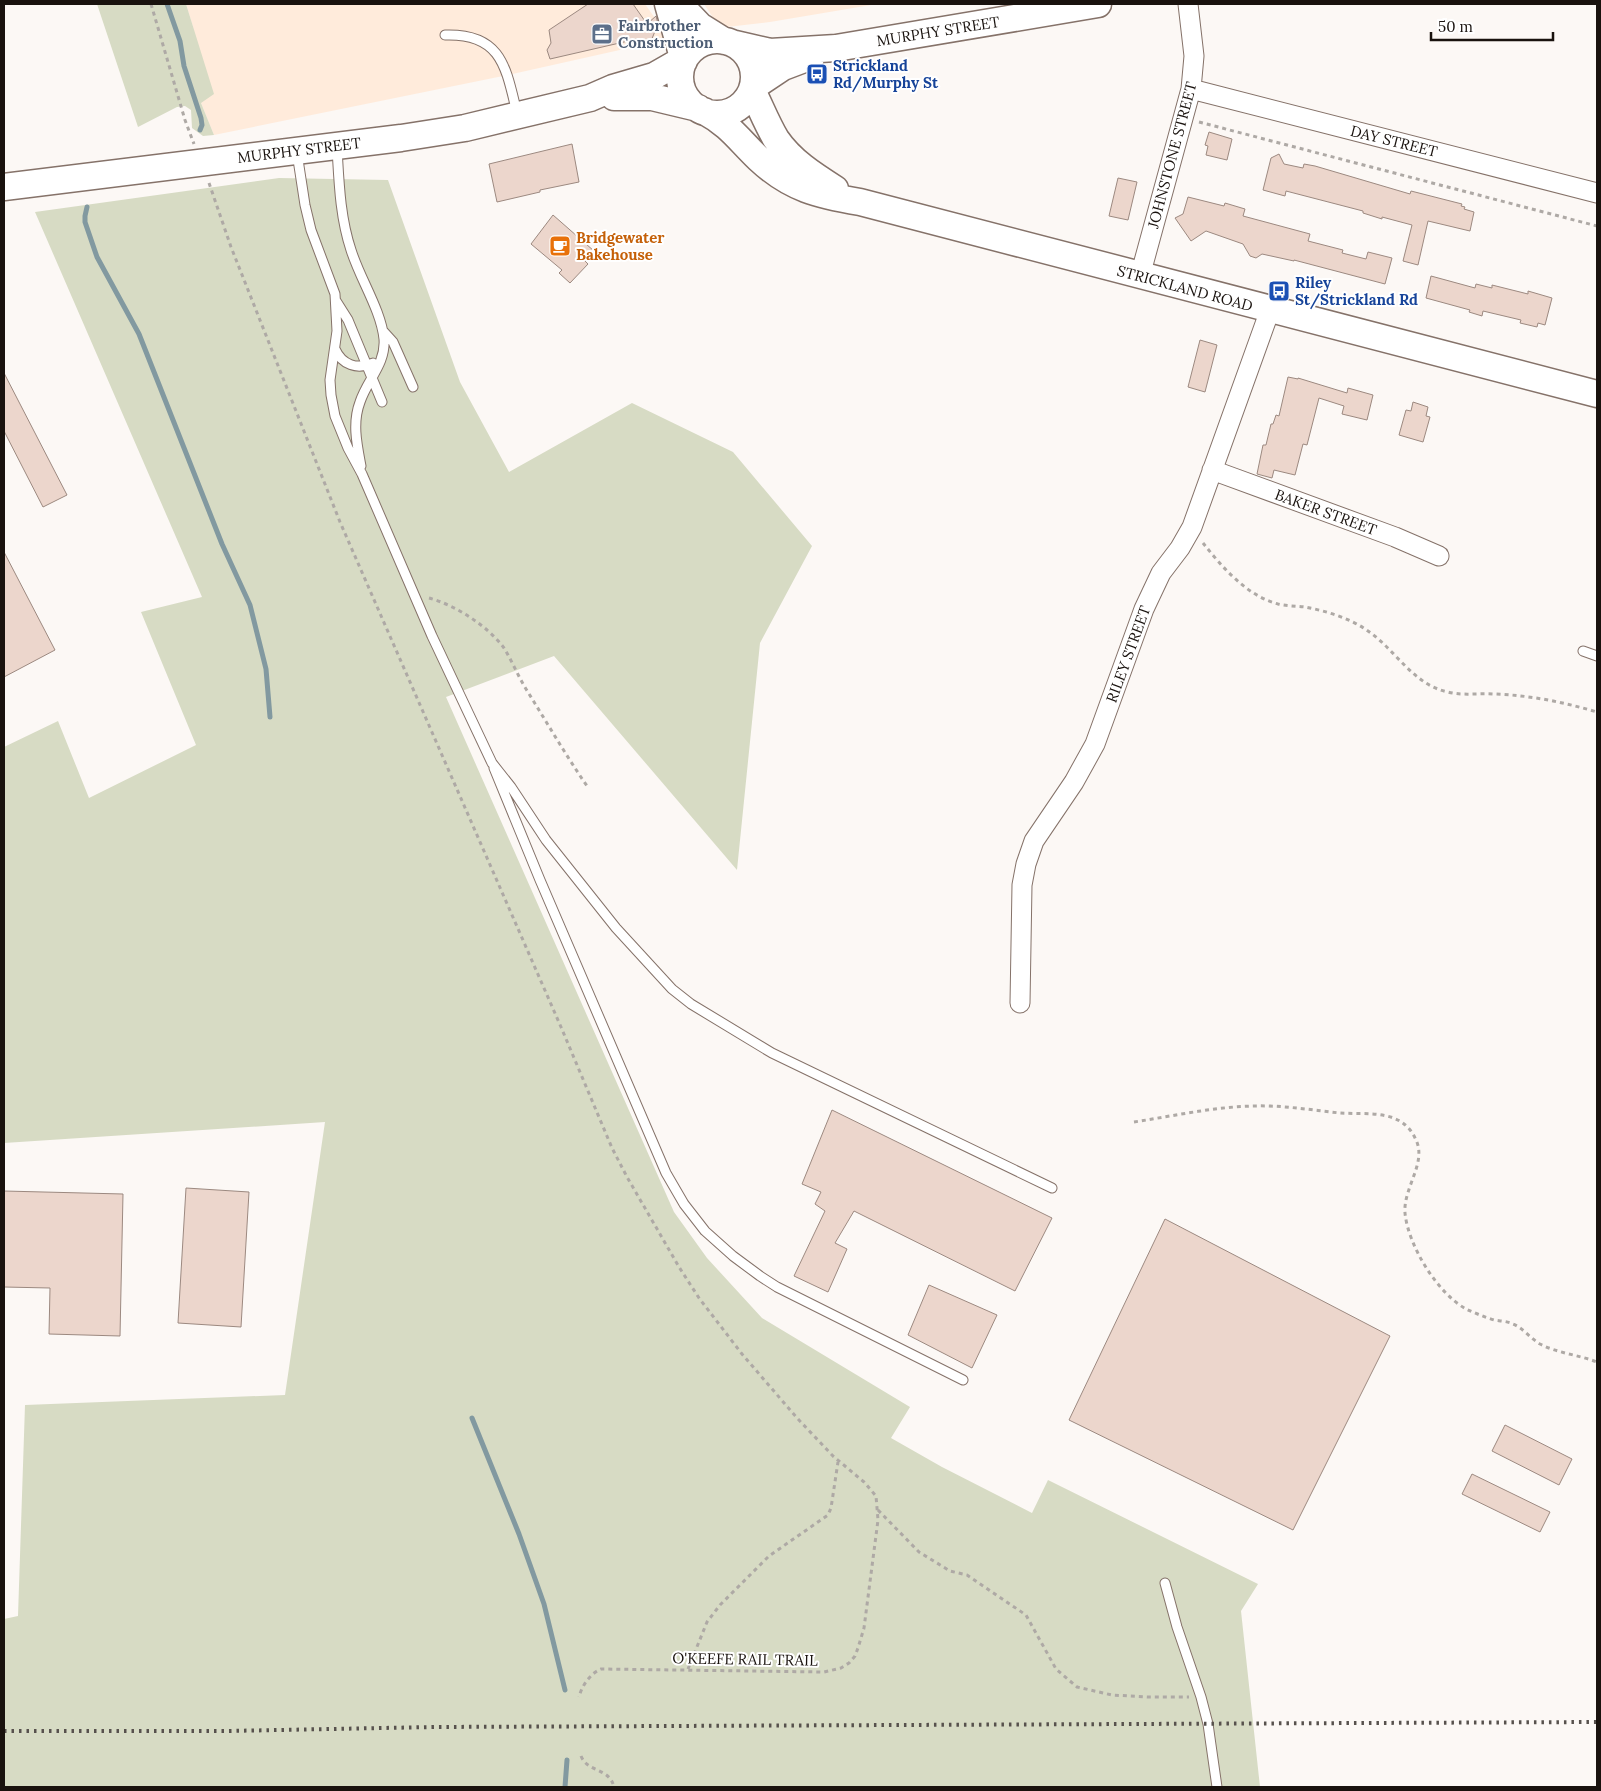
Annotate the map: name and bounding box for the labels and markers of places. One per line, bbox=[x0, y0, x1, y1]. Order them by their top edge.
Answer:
place label: Fairbrother Construction bbox=[618, 16, 714, 52]
office icon: Fairbrother Construction bbox=[590, 22, 614, 46]
place label: Strickland Rd/Murphy St bbox=[833, 56, 939, 93]
bus stop icon: Strickland Rd/Murphy St bbox=[805, 62, 829, 86]
place label: Bridgewater Bakehouse bbox=[576, 228, 665, 264]
cafe icon: Bridgewater Bakehouse bbox=[548, 234, 572, 258]
place label: Riley St/Strickland Rd bbox=[1295, 273, 1418, 310]
bus stop icon: Riley St/Strickland Rd bbox=[1267, 279, 1291, 303]

